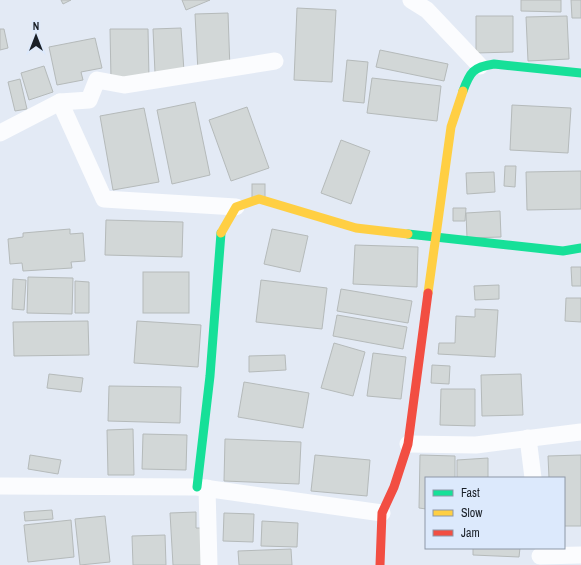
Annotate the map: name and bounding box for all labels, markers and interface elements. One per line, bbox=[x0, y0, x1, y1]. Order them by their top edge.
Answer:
north arrow bbox=[16, 16, 56, 56]
text: N bbox=[33, 19, 39, 33]
legend bbox=[425, 477, 565, 549]
text: Fast bbox=[461, 485, 480, 501]
text: Slow bbox=[461, 505, 483, 521]
text: Jam bbox=[461, 525, 480, 541]

